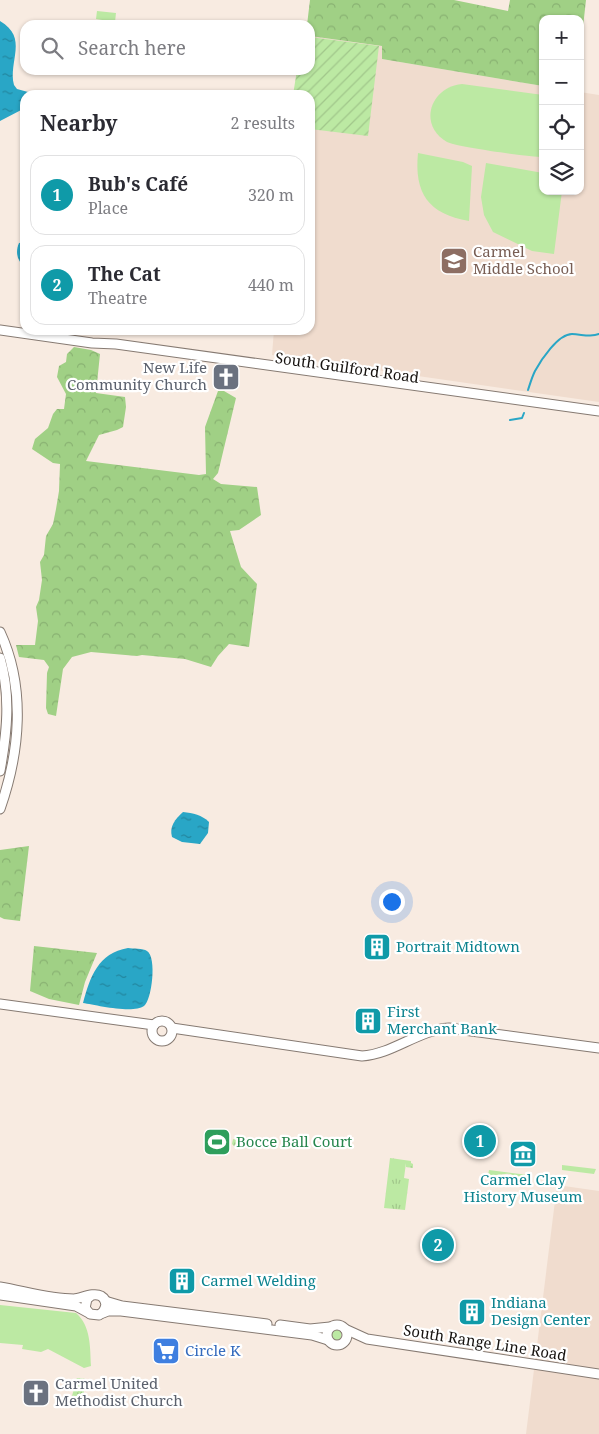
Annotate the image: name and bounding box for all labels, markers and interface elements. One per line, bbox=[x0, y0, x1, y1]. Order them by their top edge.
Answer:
map controls bbox=[539, 15, 584, 195]
button: + bbox=[539, 15, 584, 60]
search box bbox=[20, 20, 315, 75]
icon: search bbox=[38, 34, 66, 62]
text: Search here bbox=[78, 35, 186, 61]
button: − bbox=[539, 60, 584, 105]
button: locate bbox=[539, 105, 584, 150]
text: Nearby bbox=[40, 109, 118, 137]
text: 2 results bbox=[231, 112, 295, 134]
button: layers bbox=[539, 150, 584, 195]
text: Bub's Café bbox=[88, 171, 188, 197]
text: 1 bbox=[52, 184, 62, 206]
text: 320 m bbox=[248, 184, 294, 206]
text: Place bbox=[88, 197, 128, 219]
place label: Carmel Middle School bbox=[473, 241, 574, 278]
school or university icon: Carmel Middle School bbox=[439, 246, 469, 276]
text: The Cat bbox=[88, 261, 161, 287]
text: 2 bbox=[52, 274, 62, 296]
text: 440 m bbox=[248, 274, 294, 296]
text: Theatre bbox=[88, 287, 147, 309]
street label: South Guilford Road bbox=[274, 347, 420, 387]
place label: New Life Community Church bbox=[67, 357, 207, 394]
church icon: New Life Community Church bbox=[211, 362, 241, 392]
your location bbox=[379, 889, 405, 915]
building icon: Portrait Midtown bbox=[362, 932, 392, 962]
place label: Portrait Midtown bbox=[396, 936, 520, 956]
place label: First Merchant Bank bbox=[387, 1001, 497, 1038]
building icon: First Merchant Bank bbox=[353, 1006, 383, 1036]
pin: 1 bbox=[464, 1122, 496, 1160]
sports icon: Bocce Ball Court bbox=[202, 1127, 232, 1157]
place label: Bocce Ball Court bbox=[236, 1131, 352, 1151]
museum icon: Carmel Clay History Museum bbox=[508, 1139, 538, 1169]
place label: Carmel Clay History Museum bbox=[464, 1169, 582, 1206]
pin: 2 bbox=[422, 1226, 454, 1264]
building icon: Carmel Welding bbox=[167, 1266, 197, 1296]
place label: Carmel Welding bbox=[201, 1270, 316, 1290]
place label: Indiana Design Center bbox=[491, 1292, 590, 1329]
building icon: Indiana Design Center bbox=[457, 1297, 487, 1327]
street label: South Range Line Road bbox=[402, 1319, 568, 1365]
supermarket icon: Circle K bbox=[151, 1336, 181, 1366]
place label: Circle K bbox=[185, 1340, 241, 1360]
place label: Carmel United Methodist Church bbox=[55, 1373, 183, 1410]
church icon: Carmel United Methodist Church bbox=[21, 1378, 51, 1408]

